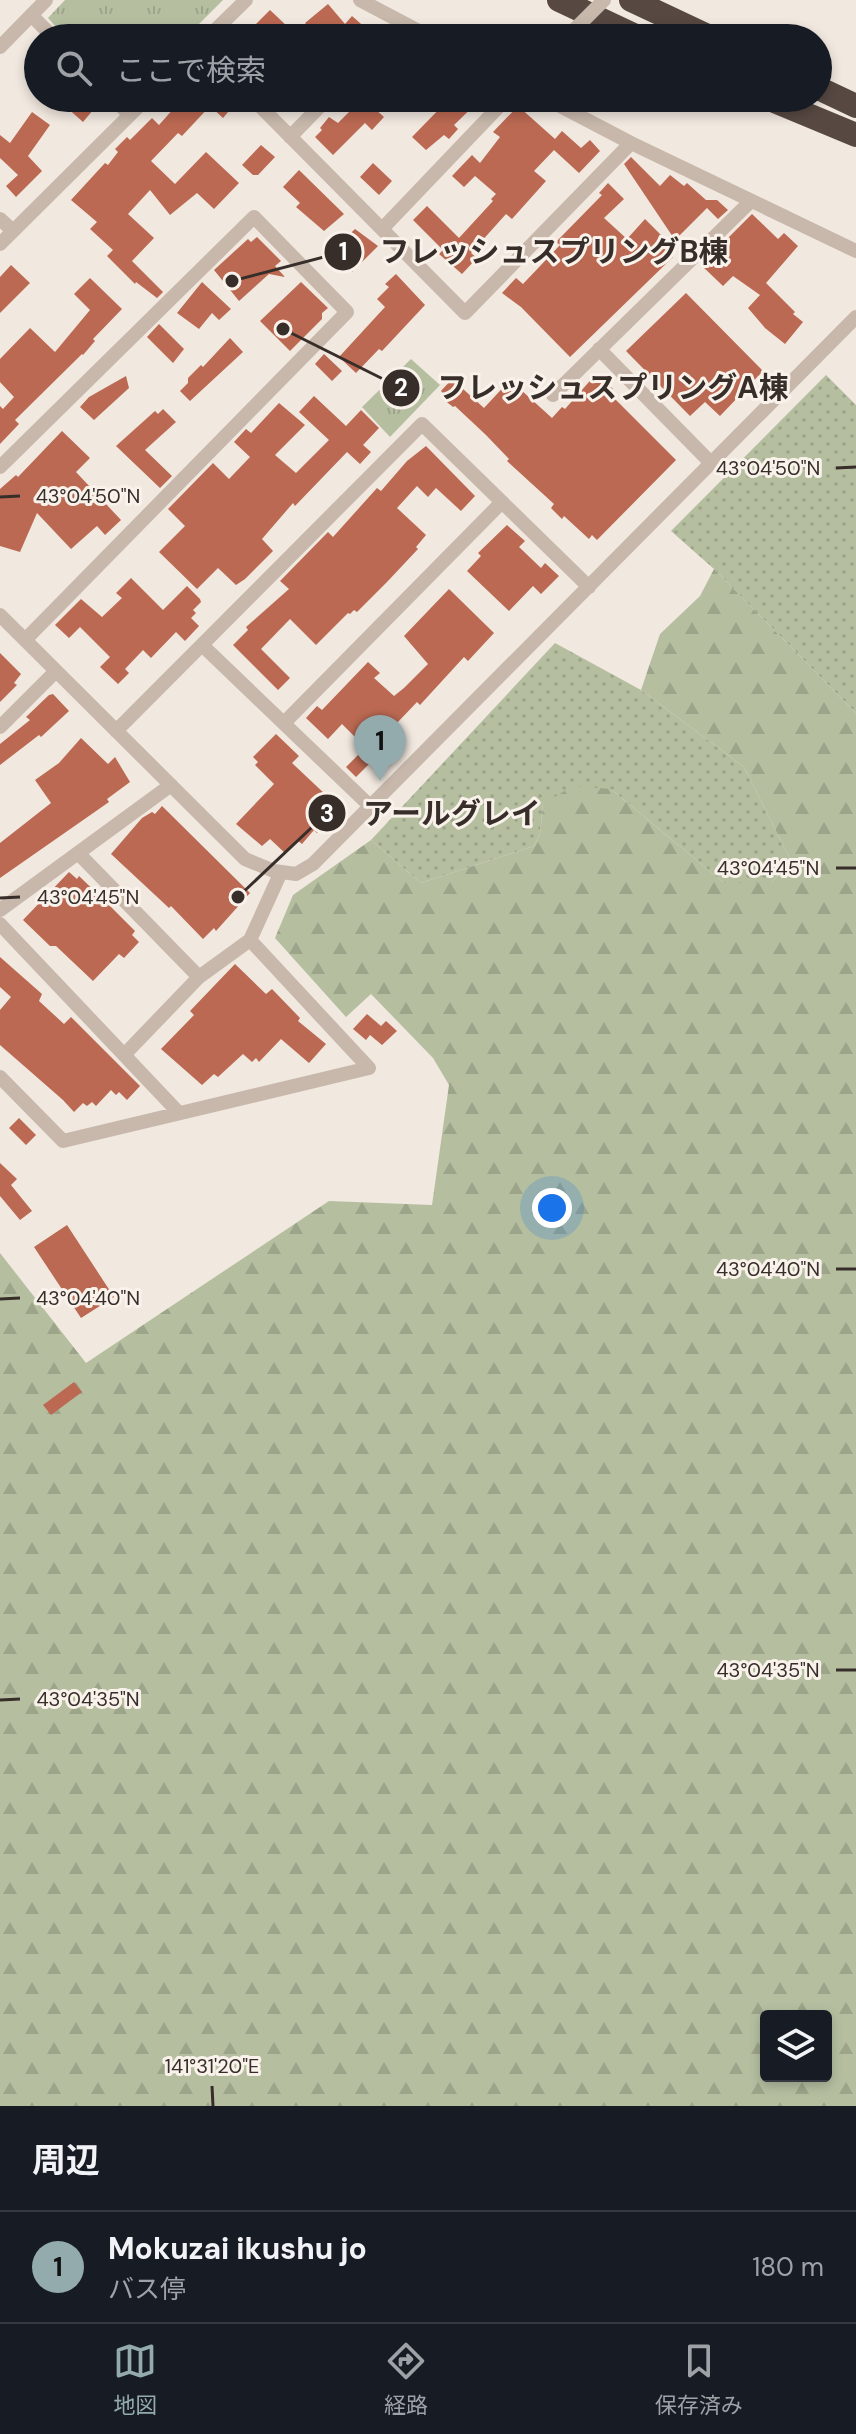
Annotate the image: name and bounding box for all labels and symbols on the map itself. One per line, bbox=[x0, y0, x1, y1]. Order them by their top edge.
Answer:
callout: フレッシュスプリングB棟 bbox=[323, 225, 744, 279]
text: フレッシュスプリングB棟 bbox=[379, 232, 729, 271]
text: 1 bbox=[339, 236, 347, 267]
callout: フレッシュスプリングA棟 bbox=[381, 361, 804, 415]
text: フレッシュスプリングA棟 bbox=[437, 368, 789, 407]
text: 2 bbox=[394, 372, 408, 403]
text: 43°04'50"N bbox=[716, 455, 820, 481]
text: 43°04'50"N bbox=[36, 483, 140, 509]
pin: 1 bbox=[354, 715, 406, 781]
callout: アールグレイ bbox=[307, 786, 557, 840]
text: アールグレイ bbox=[363, 794, 541, 833]
text: 3 bbox=[320, 798, 334, 829]
text: 43°04'45"N bbox=[717, 855, 819, 881]
text: 43°04'45"N bbox=[37, 884, 139, 910]
your location bbox=[532, 1188, 572, 1228]
text: 43°04'40"N bbox=[716, 1256, 820, 1282]
text: 43°04'40"N bbox=[36, 1285, 140, 1311]
text: 43°04'35"N bbox=[716, 1657, 820, 1683]
text: 43°04'35"N bbox=[36, 1686, 140, 1712]
text: 141°31'20"E bbox=[165, 2053, 259, 2079]

